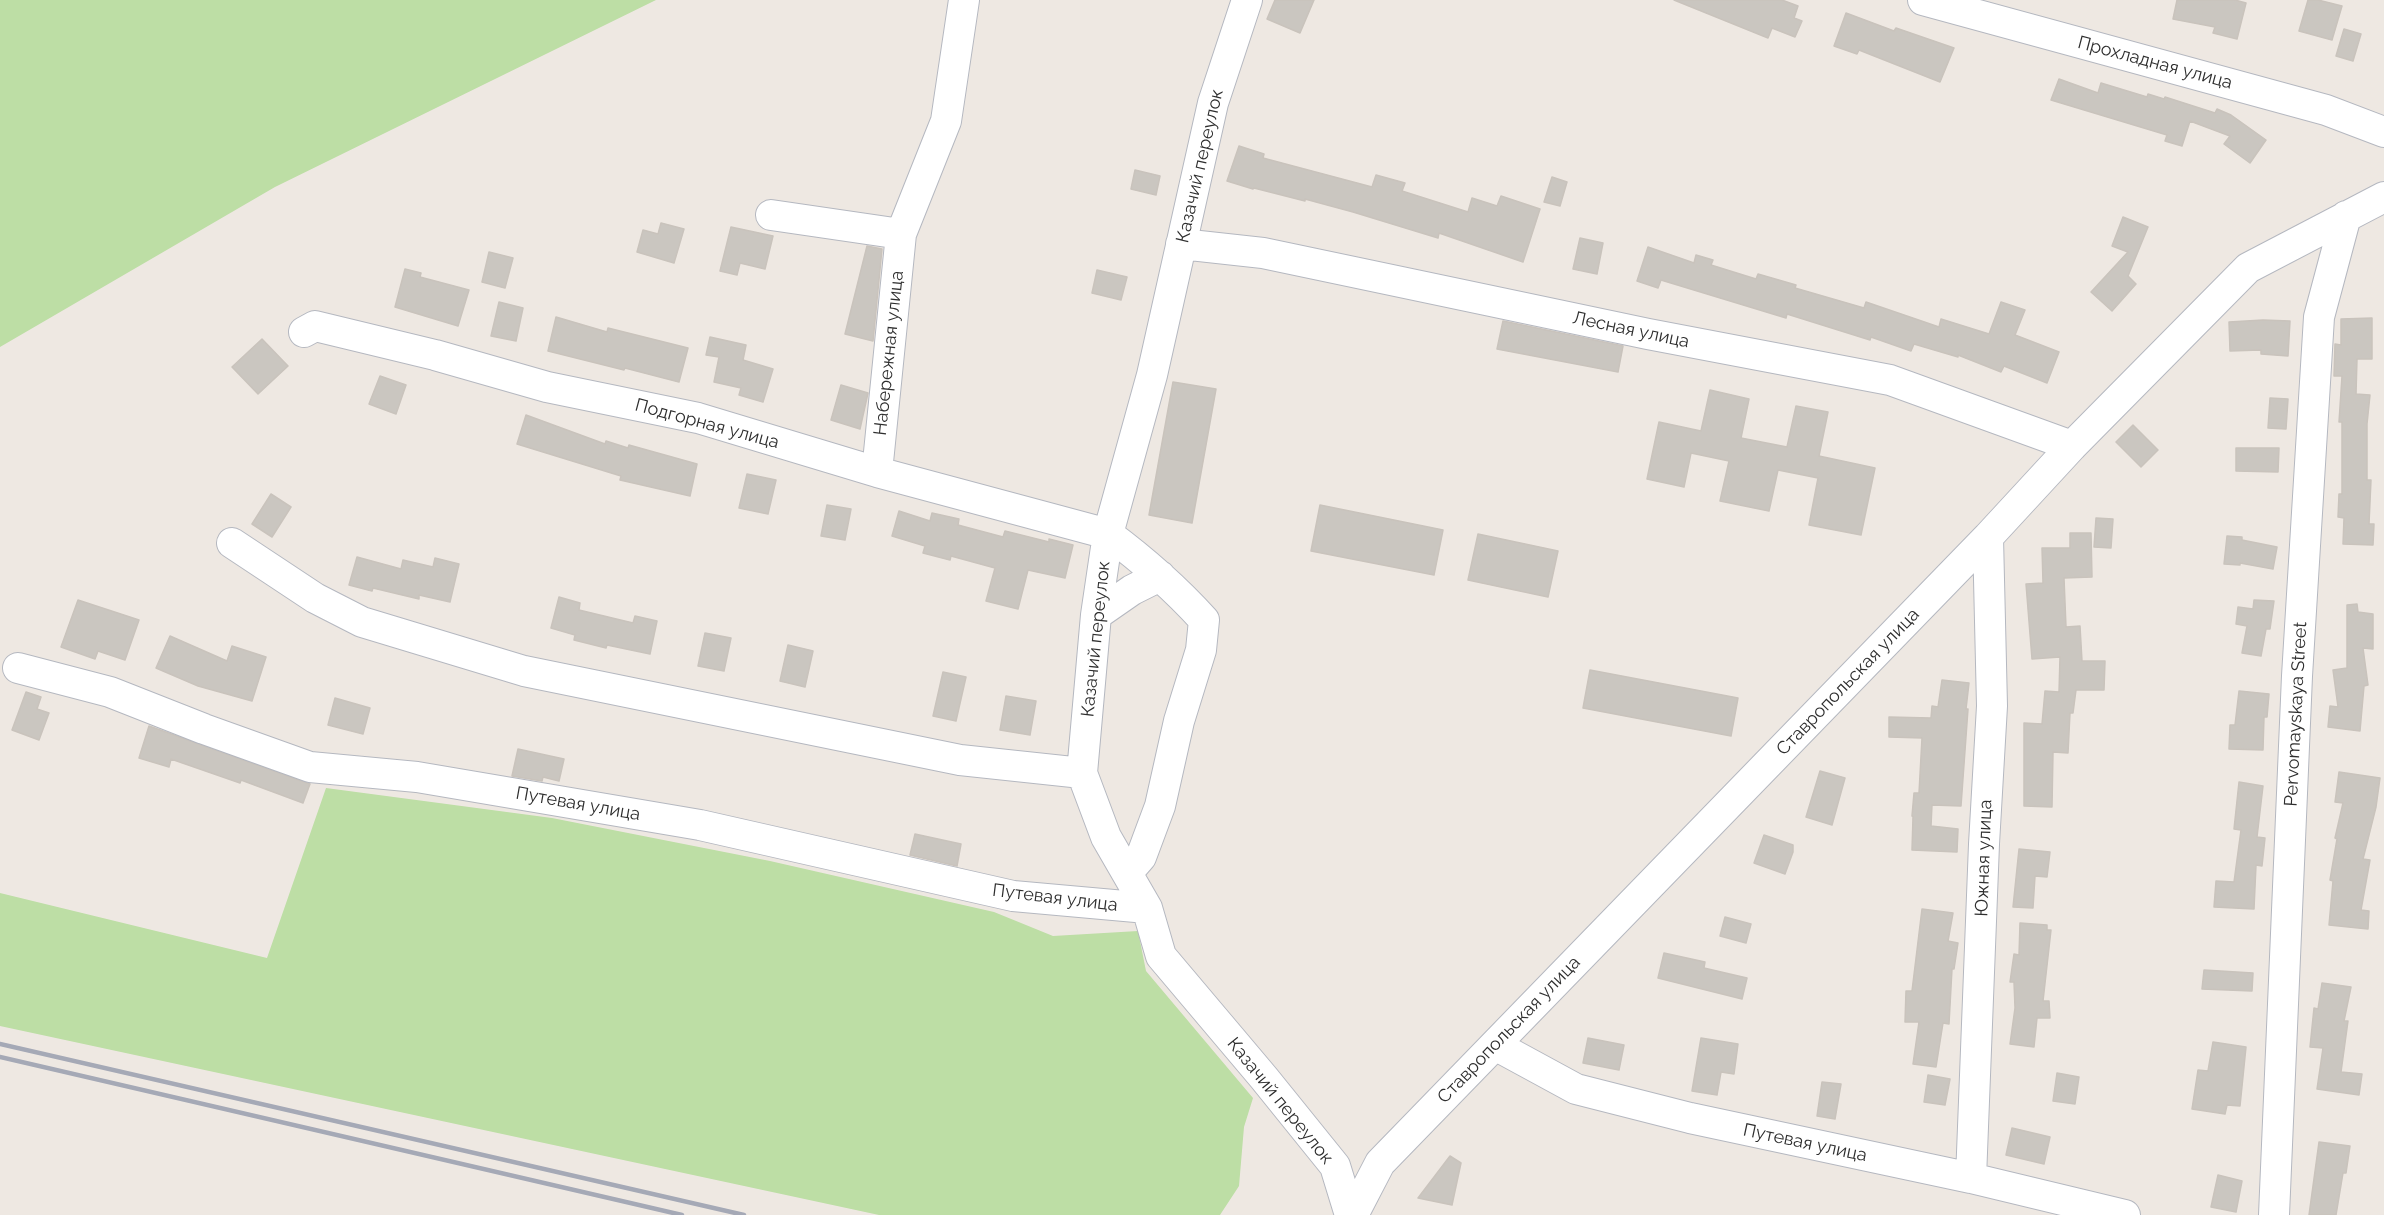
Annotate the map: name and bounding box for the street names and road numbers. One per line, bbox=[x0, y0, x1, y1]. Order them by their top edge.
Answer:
street label: Прохладная улица bbox=[2075, 32, 2235, 94]
street label: Казачий переулок bbox=[1172, 87, 1228, 245]
street label: Набережная улица bbox=[870, 270, 908, 436]
street label: Лесная улица bbox=[1571, 307, 1691, 353]
street label: Подгорная улица bbox=[633, 394, 781, 454]
street label: Казачий переулок bbox=[1077, 560, 1115, 718]
street label: Ставропольская улица bbox=[1772, 604, 1924, 760]
street label: Pervomayskaya Street bbox=[2280, 621, 2312, 807]
street label: Путевая улица bbox=[514, 782, 642, 826]
street label: Южная улица bbox=[1971, 799, 1997, 917]
street label: Путевая улица bbox=[991, 880, 1119, 916]
street label: Ставропольская улица bbox=[1433, 952, 1585, 1108]
street label: Казачий переулок bbox=[1222, 1033, 1338, 1169]
street label: Путевая улица bbox=[1741, 1119, 1869, 1167]

